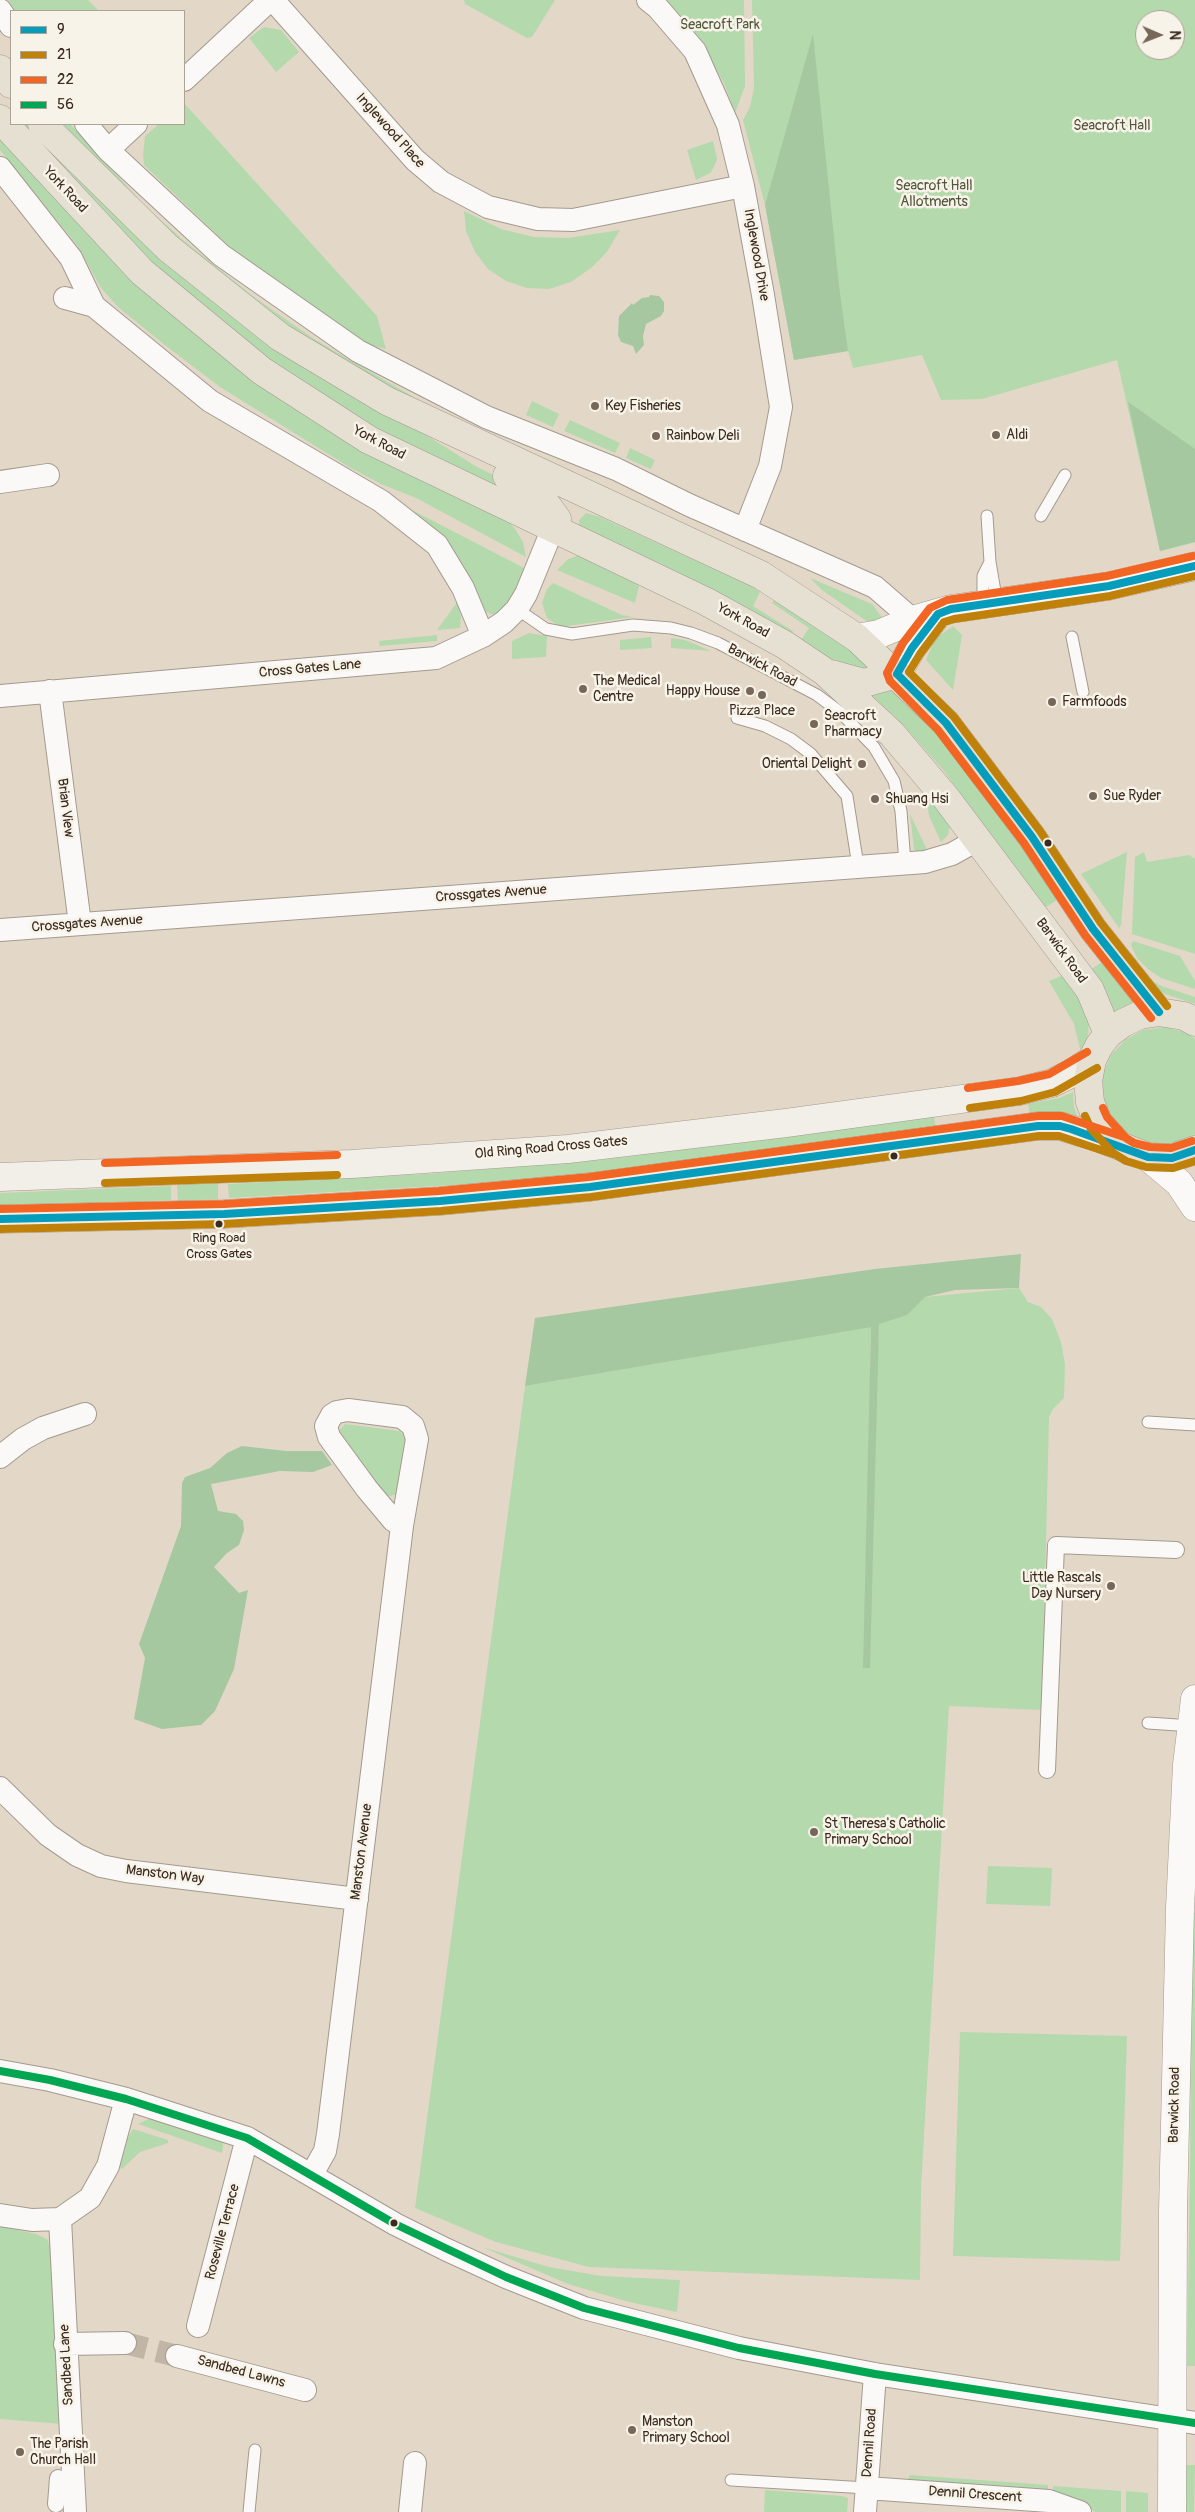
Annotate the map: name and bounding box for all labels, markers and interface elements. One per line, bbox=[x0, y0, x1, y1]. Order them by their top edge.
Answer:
legend bbox=[10, 10, 185, 125]
north arrow bbox=[1135, 10, 1185, 60]
park label: Seacroft Park bbox=[680, 17, 760, 33]
text: 9 bbox=[57, 20, 65, 39]
text: N bbox=[1166, 30, 1183, 40]
text: 21 bbox=[57, 45, 71, 64]
text: 22 bbox=[57, 70, 74, 89]
street label: Inglewood Place bbox=[352, 90, 428, 172]
text: 56 bbox=[57, 95, 74, 114]
park label: Seacroft Hall bbox=[1073, 118, 1151, 134]
street label: York Road bbox=[39, 163, 91, 217]
park label: Seacroft Hall Allotments bbox=[895, 178, 973, 210]
street label: Inglewood Drive bbox=[740, 208, 772, 302]
place label: Key Fisheries bbox=[605, 398, 681, 414]
marker: Key Fisheries bbox=[589, 400, 601, 412]
street label: York Road bbox=[350, 422, 408, 464]
place label: Aldi bbox=[1006, 427, 1028, 443]
place label: Rainbow Deli bbox=[666, 428, 739, 444]
marker: Aldi bbox=[990, 429, 1002, 441]
marker: Rainbow Deli bbox=[650, 430, 662, 442]
street label: York Road bbox=[714, 600, 772, 642]
street label: Barwick Road bbox=[724, 641, 800, 691]
street label: Cross Gates Lane bbox=[258, 656, 362, 682]
place label: The Medical Centre bbox=[593, 673, 661, 706]
marker: The Medical Centre bbox=[577, 683, 589, 695]
place label: Happy House bbox=[666, 683, 740, 699]
marker: Happy House bbox=[744, 685, 756, 697]
marker: Pizza Place bbox=[756, 689, 768, 701]
place label: Farmfoods bbox=[1062, 694, 1127, 710]
marker: Farmfoods bbox=[1046, 696, 1058, 708]
place label: Pizza Place bbox=[729, 703, 795, 719]
place label: Seacroft Pharmacy bbox=[824, 708, 882, 740]
marker: Seacroft Pharmacy bbox=[808, 718, 820, 730]
place label: Oriental Delight bbox=[762, 756, 852, 772]
marker: Oriental Delight bbox=[856, 758, 868, 770]
street label: Brian View bbox=[53, 777, 77, 839]
place label: Sue Ryder bbox=[1103, 788, 1161, 804]
marker: Sue Ryder bbox=[1087, 790, 1099, 802]
place label: Shuang Hsi bbox=[885, 791, 948, 807]
marker: Shuang Hsi bbox=[869, 793, 881, 805]
unlabelled marker bbox=[1043, 838, 1053, 848]
street label: Crossgates Avenue bbox=[435, 882, 547, 906]
street label: Crossgates Avenue bbox=[31, 912, 143, 936]
street label: Barwick Road bbox=[1032, 915, 1090, 987]
street label: Old Ring Road Cross Gates bbox=[474, 1133, 628, 1163]
unlabelled marker bbox=[889, 1151, 899, 1161]
marker: Ring Road Cross Gates bbox=[214, 1219, 224, 1229]
place label: Ring Road Cross Gates bbox=[186, 1231, 252, 1262]
place label: Little Rascals Day Nursery bbox=[1022, 1570, 1101, 1602]
marker: Little Rascals Day Nursery bbox=[1105, 1580, 1117, 1592]
street label: Manston Avenue bbox=[348, 1803, 376, 1901]
place label: St Theresa's Catholic Primary School bbox=[824, 1816, 946, 1848]
marker: St Theresa's Catholic Primary School bbox=[808, 1826, 820, 1838]
street label: Manston Way bbox=[125, 1862, 205, 1888]
street label: Barwick Road bbox=[1166, 2067, 1184, 2143]
street label: Roseville Terrace bbox=[202, 2182, 244, 2282]
unlabelled marker bbox=[389, 2218, 399, 2228]
street label: Sandbed Lane bbox=[56, 2324, 78, 2406]
street label: Sandbed Lawns bbox=[195, 2352, 287, 2392]
street label: Dennil Road bbox=[859, 2408, 881, 2478]
place label: Manston Primary School bbox=[642, 2414, 730, 2446]
marker: Manston Primary School bbox=[626, 2424, 638, 2436]
place label: The Parish Church Hall bbox=[30, 2436, 96, 2468]
marker: The Parish Church Hall bbox=[14, 2446, 26, 2458]
street label: Dennil Crescent bbox=[928, 2483, 1022, 2507]

